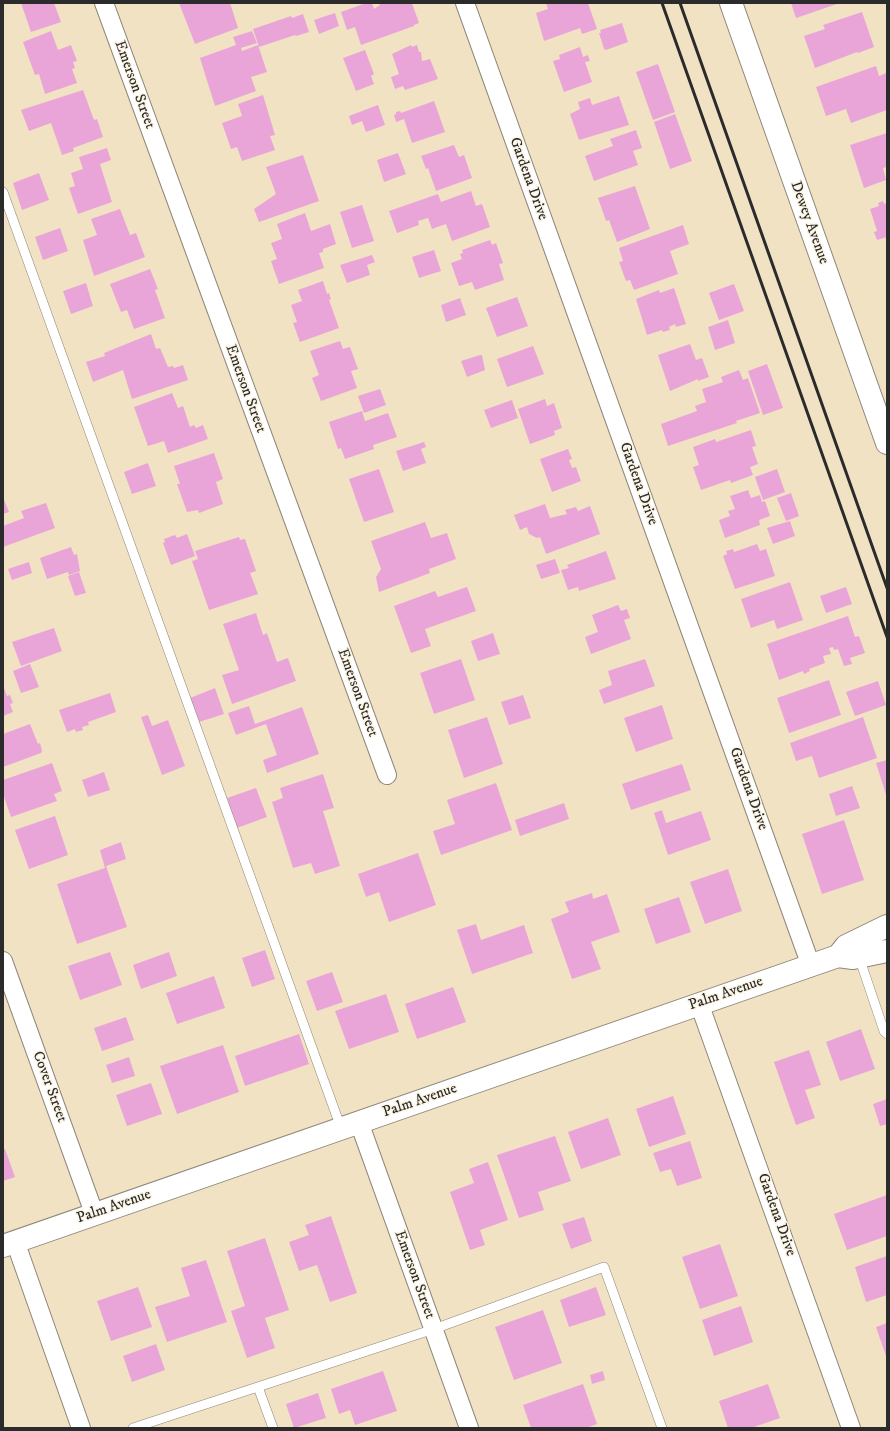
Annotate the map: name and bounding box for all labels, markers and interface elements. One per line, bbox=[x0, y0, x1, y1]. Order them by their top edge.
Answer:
street label: Emerson Street bbox=[110, 38, 158, 132]
street label: Gardena Drive bbox=[505, 135, 551, 223]
street label: Dewey Avenue bbox=[786, 179, 832, 267]
street label: Emerson Street bbox=[221, 342, 269, 436]
street label: Gardena Drive bbox=[615, 440, 661, 528]
street label: Emerson Street bbox=[333, 646, 381, 740]
street label: Gardena Drive bbox=[725, 745, 771, 833]
street label: Palm Avenue bbox=[687, 973, 765, 1015]
street label: Cover Street bbox=[28, 1049, 70, 1125]
street label: Palm Avenue bbox=[381, 1080, 459, 1122]
street label: Gardena Drive bbox=[753, 1171, 799, 1259]
street label: Palm Avenue bbox=[75, 1186, 153, 1228]
street label: Emerson Street bbox=[390, 1228, 438, 1322]

